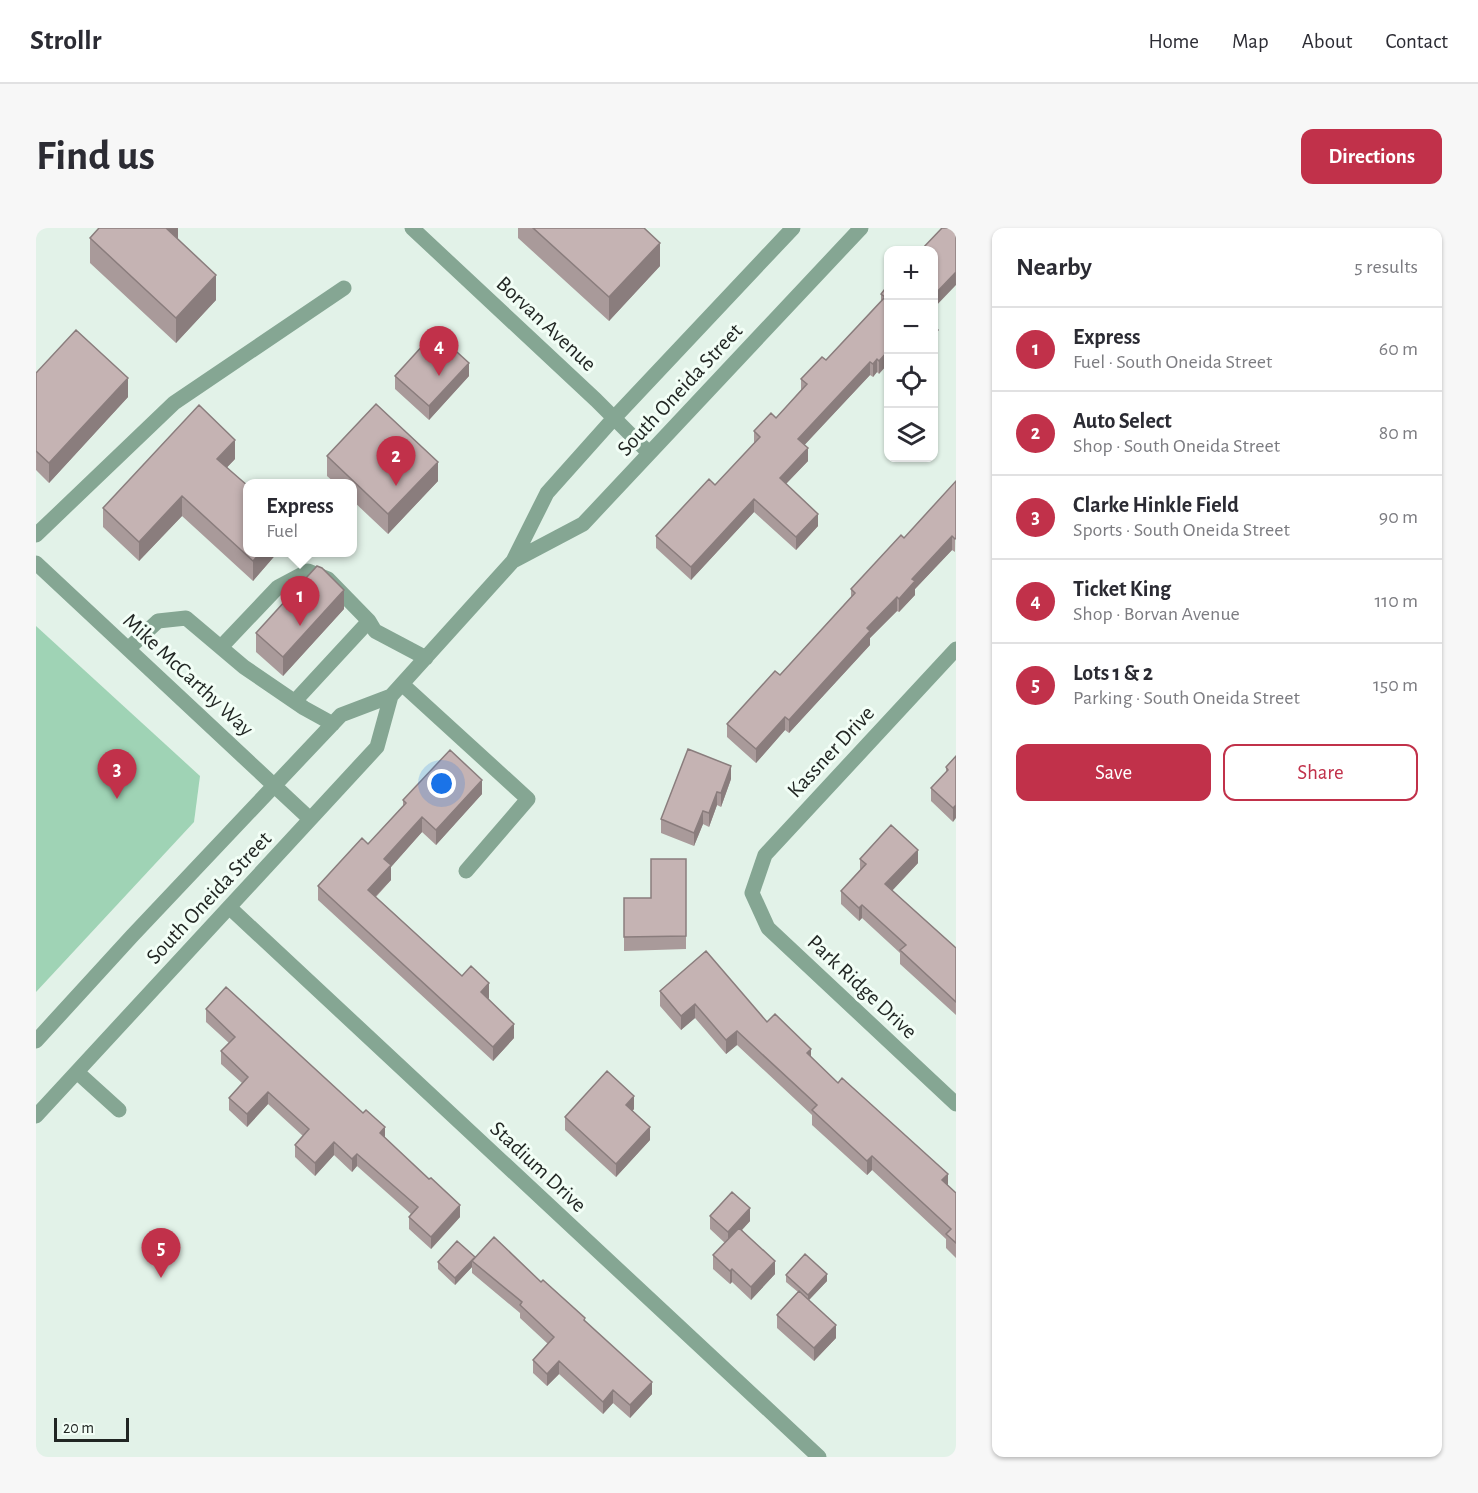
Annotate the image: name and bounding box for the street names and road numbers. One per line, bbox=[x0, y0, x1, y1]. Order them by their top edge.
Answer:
street label: Borvan Avenue bbox=[492, 272, 600, 375]
street label: South Oneida Street bbox=[613, 319, 746, 460]
street label: Mike McCarthy Way bbox=[119, 609, 258, 741]
street label: Kassner Drive bbox=[783, 702, 878, 802]
street label: South Oneida Street bbox=[142, 827, 275, 968]
street label: Park Ridge Drive bbox=[803, 931, 921, 1043]
street label: Stadium Drive bbox=[486, 1117, 591, 1216]

